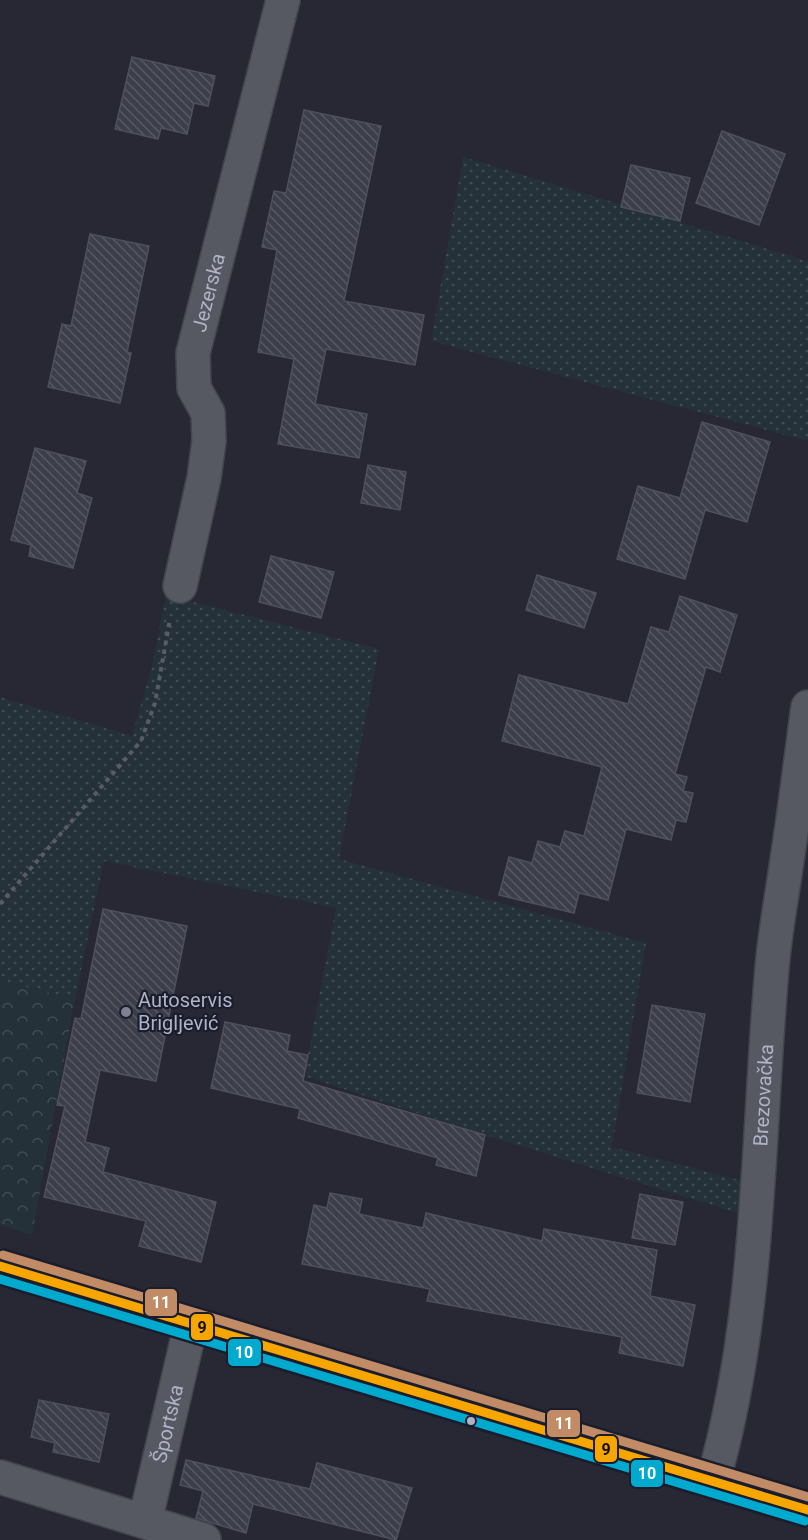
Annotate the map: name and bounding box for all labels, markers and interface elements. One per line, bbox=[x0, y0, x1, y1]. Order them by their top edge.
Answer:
street label: Jezerska bbox=[187, 251, 230, 334]
place label: Autoservis Brigljević bbox=[138, 988, 232, 1035]
marker: Autoservis Brigljević bbox=[119, 1005, 133, 1019]
street label: Brezovačka bbox=[748, 1043, 778, 1147]
line badge: 11 bbox=[144, 1288, 178, 1317]
text: 11 bbox=[152, 1293, 170, 1312]
line badge: 9 bbox=[190, 1313, 214, 1341]
text: 9 bbox=[197, 1318, 207, 1337]
line badge: 10 bbox=[227, 1338, 262, 1367]
text: 10 bbox=[235, 1343, 253, 1362]
street label: Športska bbox=[147, 1382, 188, 1465]
line badge: 11 bbox=[546, 1409, 581, 1438]
text: 11 bbox=[555, 1414, 573, 1433]
unlabelled marker bbox=[465, 1415, 477, 1427]
line badge: 9 bbox=[594, 1435, 618, 1463]
text: 9 bbox=[601, 1440, 611, 1459]
line badge: 10 bbox=[630, 1459, 664, 1488]
text: 10 bbox=[638, 1464, 656, 1483]

